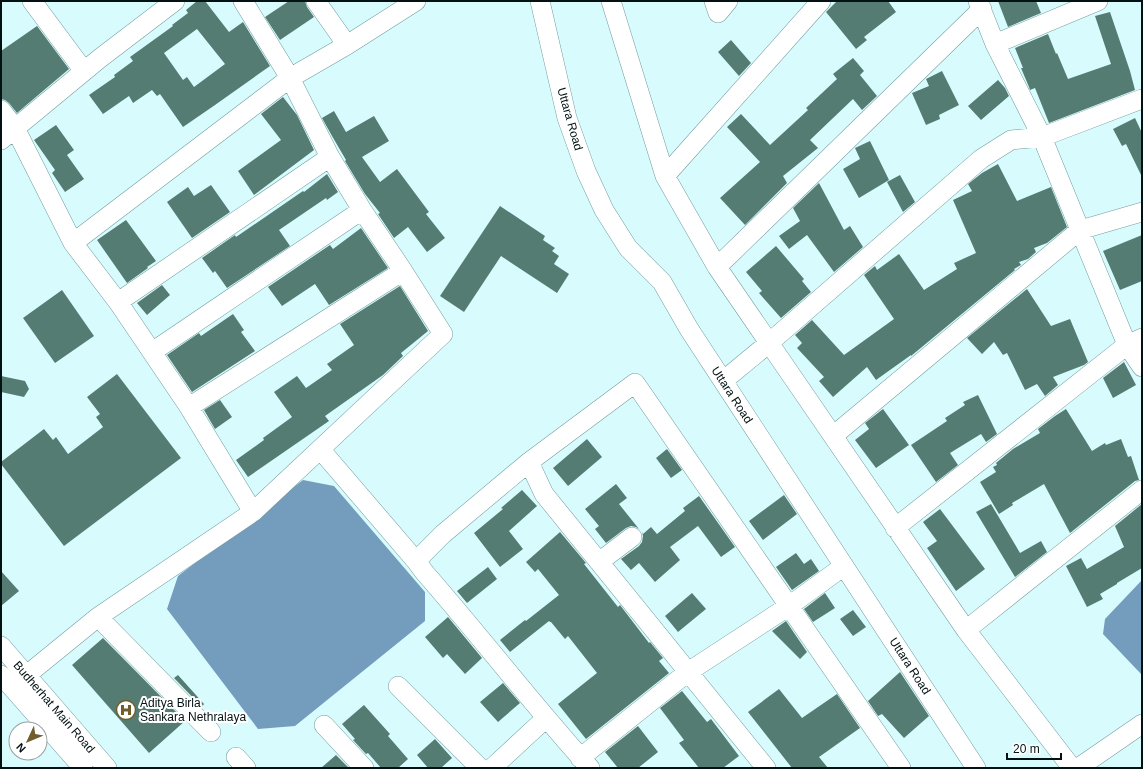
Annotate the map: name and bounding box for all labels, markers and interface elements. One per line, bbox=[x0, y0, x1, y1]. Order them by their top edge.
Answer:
street label: Uttara Road bbox=[554, 86, 586, 152]
street label: Uttara Road bbox=[709, 364, 755, 426]
street label: Uttara Road bbox=[887, 635, 933, 697]
street label: Budherhat Main Road bbox=[10, 658, 98, 756]
place label: Aditya Birla Sankara Nethralaya bbox=[140, 696, 246, 724]
hospital icon: Aditya Birla Sankara Nethralaya bbox=[115, 699, 137, 721]
north arrow bbox=[8, 721, 48, 761]
scale bar bbox=[1007, 735, 1061, 761]
text: N bbox=[14, 741, 28, 755]
text: 20 m bbox=[1013, 742, 1040, 756]

